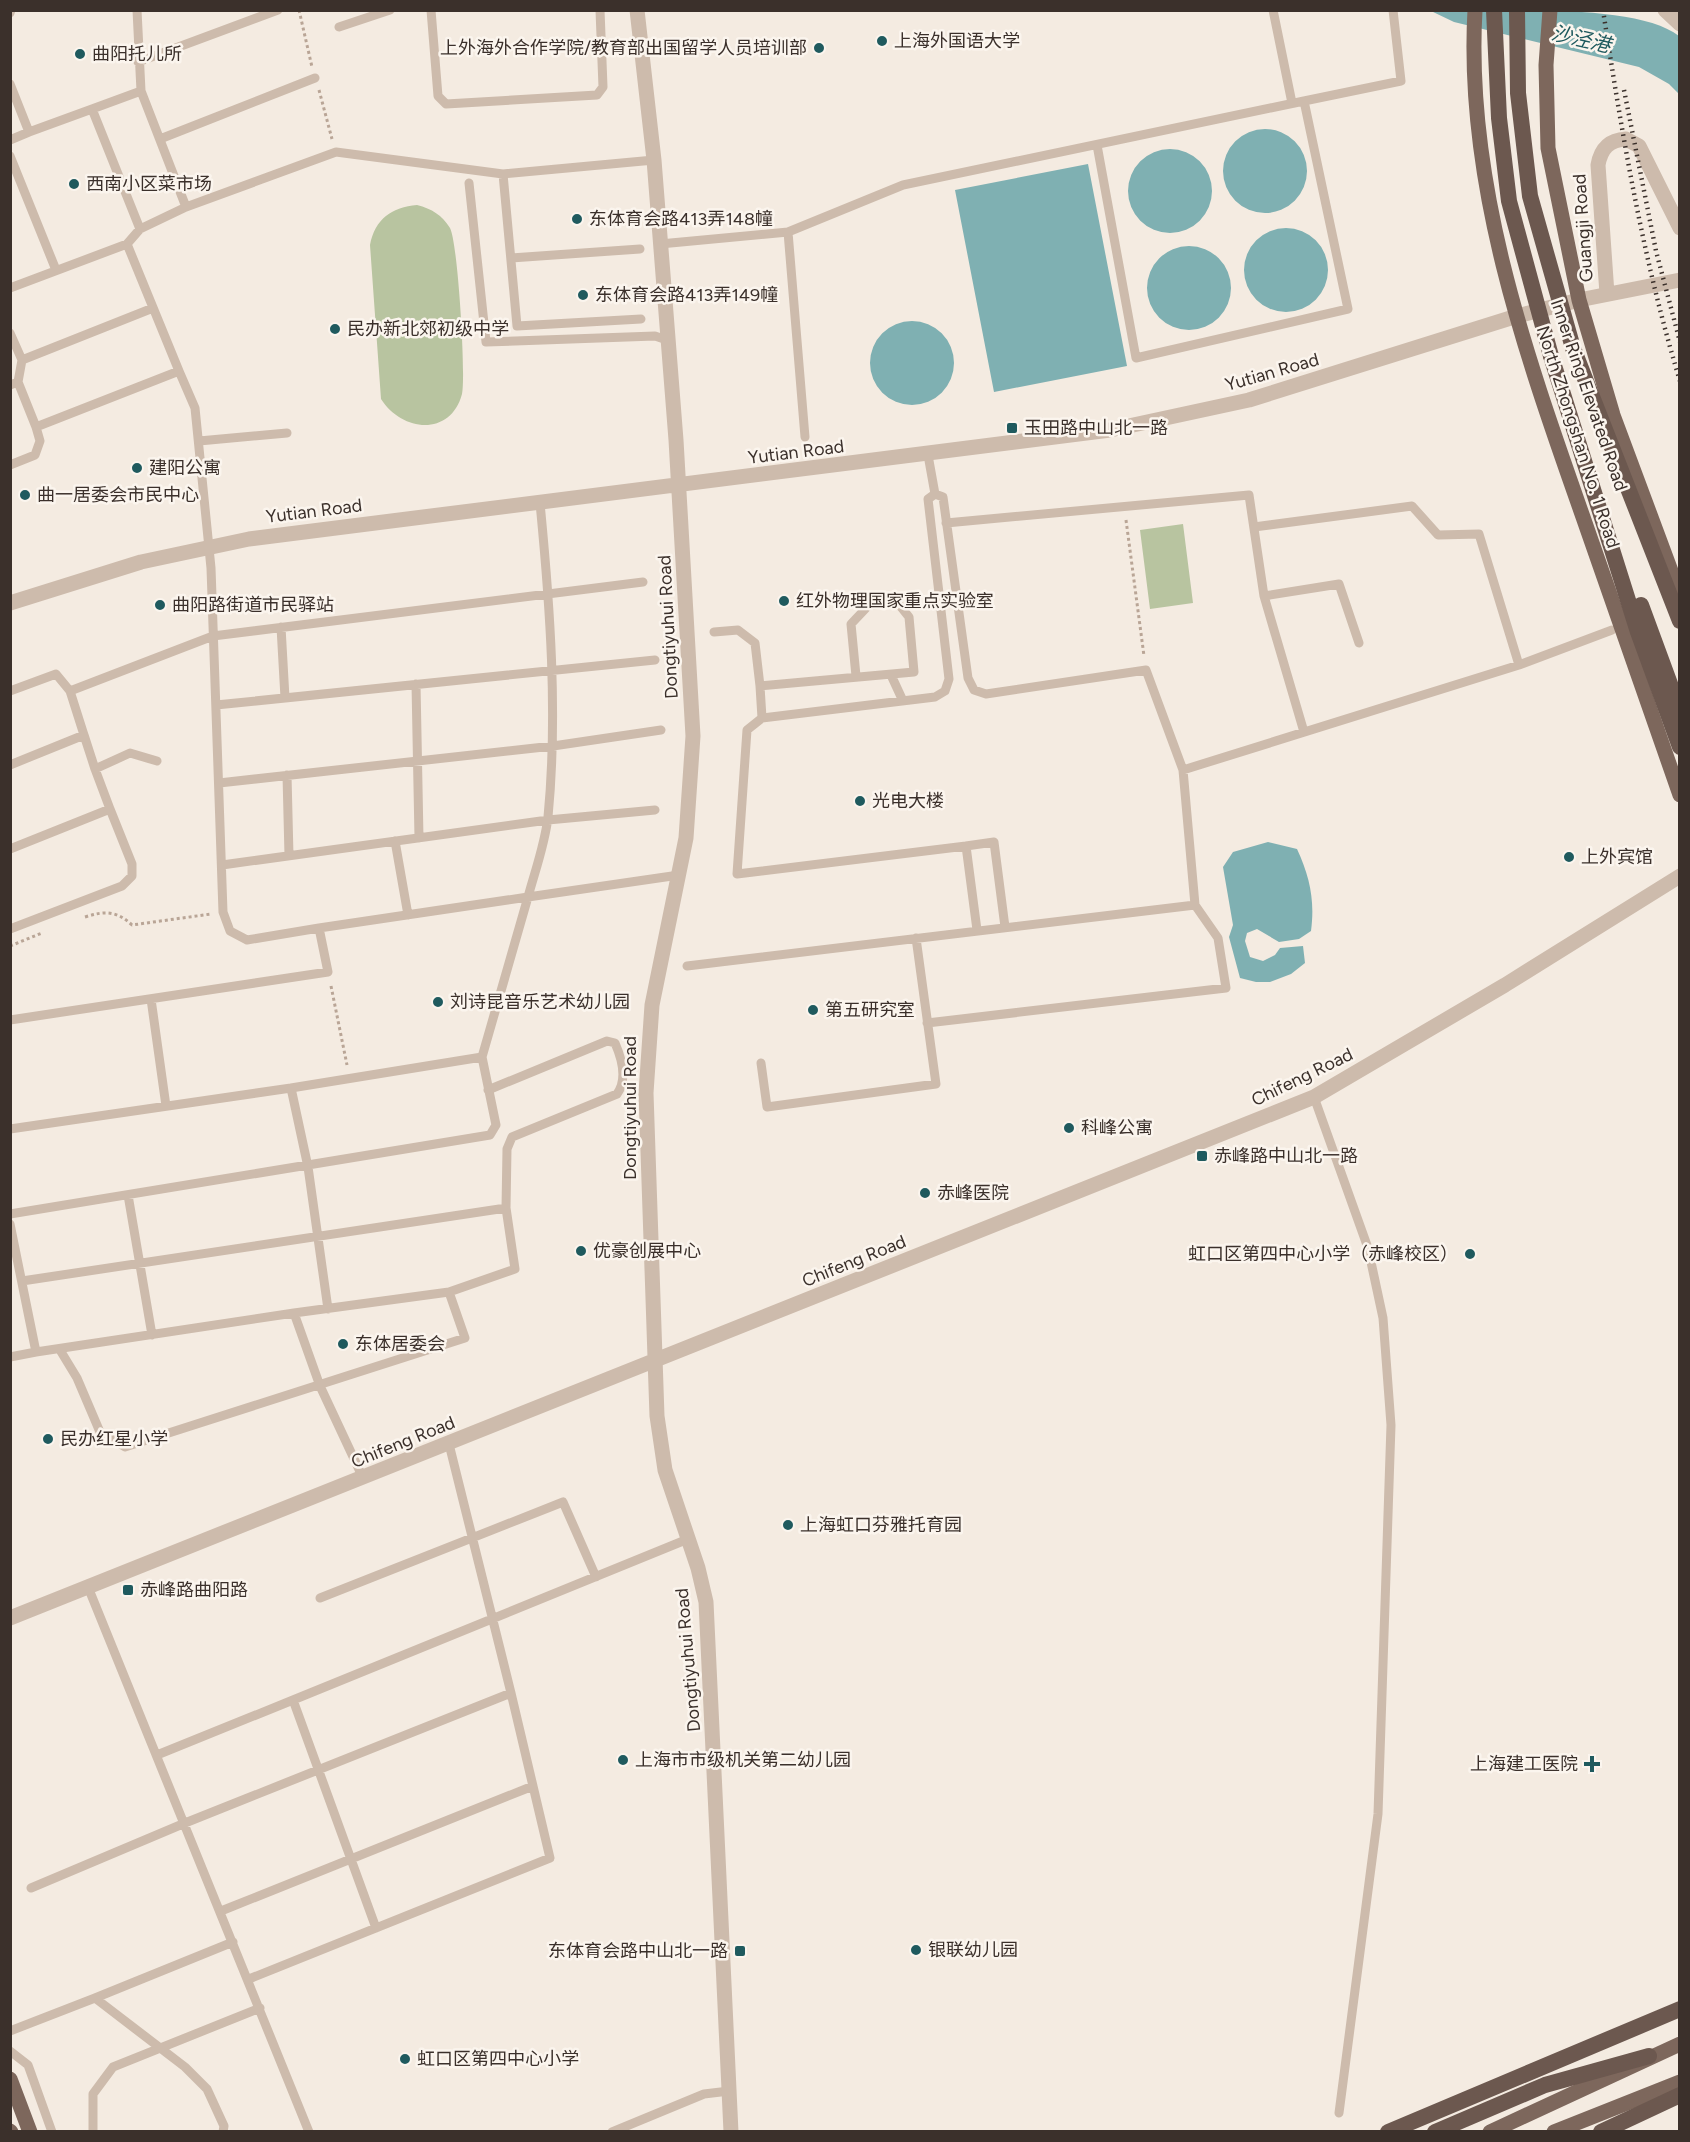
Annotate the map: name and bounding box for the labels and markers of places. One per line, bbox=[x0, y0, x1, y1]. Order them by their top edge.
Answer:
place label: 上海外国语大学 bbox=[894, 30, 1020, 52]
marker: 上海外国语大学 bbox=[875, 34, 889, 48]
place label: 上外海外合作学院/教育部出国留学人员培训部 bbox=[440, 37, 807, 59]
marker: 上外海外合作学院/教育部出国留学人员培训部 bbox=[812, 41, 826, 55]
place label: 曲阳托儿所 bbox=[92, 43, 182, 65]
marker: 曲阳托儿所 bbox=[73, 47, 87, 61]
place label: 西南小区菜市场 bbox=[86, 173, 212, 195]
marker: 西南小区菜市场 bbox=[67, 177, 81, 191]
place label: 东体育会路413弄148幢 bbox=[589, 208, 773, 230]
marker: 东体育会路413弄148幢 bbox=[570, 212, 584, 226]
place label: 东体育会路413弄149幢 bbox=[595, 284, 778, 306]
marker: 东体育会路413弄149幢 bbox=[576, 288, 590, 302]
place label: 民办新北郊初级中学 bbox=[347, 318, 509, 340]
marker: 民办新北郊初级中学 bbox=[328, 322, 342, 336]
place label: 玉田路中山北一路 bbox=[1024, 417, 1168, 439]
marker: 玉田路中山北一路 bbox=[1005, 421, 1019, 435]
place label: 建阳公寓 bbox=[149, 457, 221, 479]
marker: 建阳公寓 bbox=[130, 461, 144, 475]
place label: 曲一居委会市民中心 bbox=[37, 484, 199, 506]
marker: 曲一居委会市民中心 bbox=[18, 488, 32, 502]
place label: 红外物理国家重点实验室 bbox=[796, 590, 994, 612]
place label: 曲阳路街道市民驿站 bbox=[172, 594, 334, 616]
marker: 红外物理国家重点实验室 bbox=[777, 594, 791, 608]
marker: 曲阳路街道市民驿站 bbox=[153, 598, 167, 612]
place label: 光电大楼 bbox=[872, 790, 944, 812]
marker: 光电大楼 bbox=[853, 794, 867, 808]
place label: 上外宾馆 bbox=[1581, 846, 1653, 868]
marker: 上外宾馆 bbox=[1562, 850, 1576, 864]
place label: 刘诗昆音乐艺术幼儿园 bbox=[450, 991, 630, 1013]
marker: 刘诗昆音乐艺术幼儿园 bbox=[431, 995, 445, 1009]
place label: 第五研究室 bbox=[825, 999, 915, 1021]
marker: 第五研究室 bbox=[806, 1003, 820, 1017]
place label: 科峰公寓 bbox=[1081, 1117, 1153, 1139]
marker: 科峰公寓 bbox=[1062, 1121, 1076, 1135]
place label: 赤峰路中山北一路 bbox=[1214, 1145, 1358, 1167]
marker: 赤峰路中山北一路 bbox=[1195, 1149, 1209, 1163]
place label: 赤峰医院 bbox=[937, 1182, 1009, 1204]
marker: 赤峰医院 bbox=[918, 1186, 932, 1200]
place label: 优豪创展中心 bbox=[593, 1240, 701, 1262]
place label: 虹口区第四中心小学（赤峰校区） bbox=[1188, 1243, 1458, 1265]
marker: 优豪创展中心 bbox=[574, 1244, 588, 1258]
marker: 虹口区第四中心小学（赤峰校区） bbox=[1463, 1247, 1477, 1261]
place label: 东体居委会 bbox=[355, 1333, 445, 1355]
marker: 东体居委会 bbox=[336, 1337, 350, 1351]
place label: 民办红星小学 bbox=[60, 1428, 168, 1450]
marker: 民办红星小学 bbox=[41, 1432, 55, 1446]
place label: 上海虹口芬雅托育园 bbox=[800, 1514, 962, 1536]
marker: 上海虹口芬雅托育园 bbox=[781, 1518, 795, 1532]
place label: 赤峰路曲阳路 bbox=[140, 1579, 248, 1601]
marker: 赤峰路曲阳路 bbox=[121, 1583, 135, 1597]
place label: 上海市市级机关第二幼儿园 bbox=[635, 1749, 851, 1771]
marker: 上海市市级机关第二幼儿园 bbox=[616, 1753, 630, 1767]
place label: 上海建工医院 bbox=[1470, 1753, 1578, 1775]
marker: 上海建工医院 bbox=[1583, 1755, 1601, 1773]
place label: 银联幼儿园 bbox=[928, 1939, 1018, 1961]
place label: 东体育会路中山北一路 bbox=[548, 1940, 728, 1962]
marker: 银联幼儿园 bbox=[909, 1943, 923, 1957]
marker: 东体育会路中山北一路 bbox=[733, 1944, 747, 1958]
place label: 虹口区第四中心小学 bbox=[417, 2048, 579, 2070]
marker: 虹口区第四中心小学 bbox=[398, 2052, 412, 2066]

